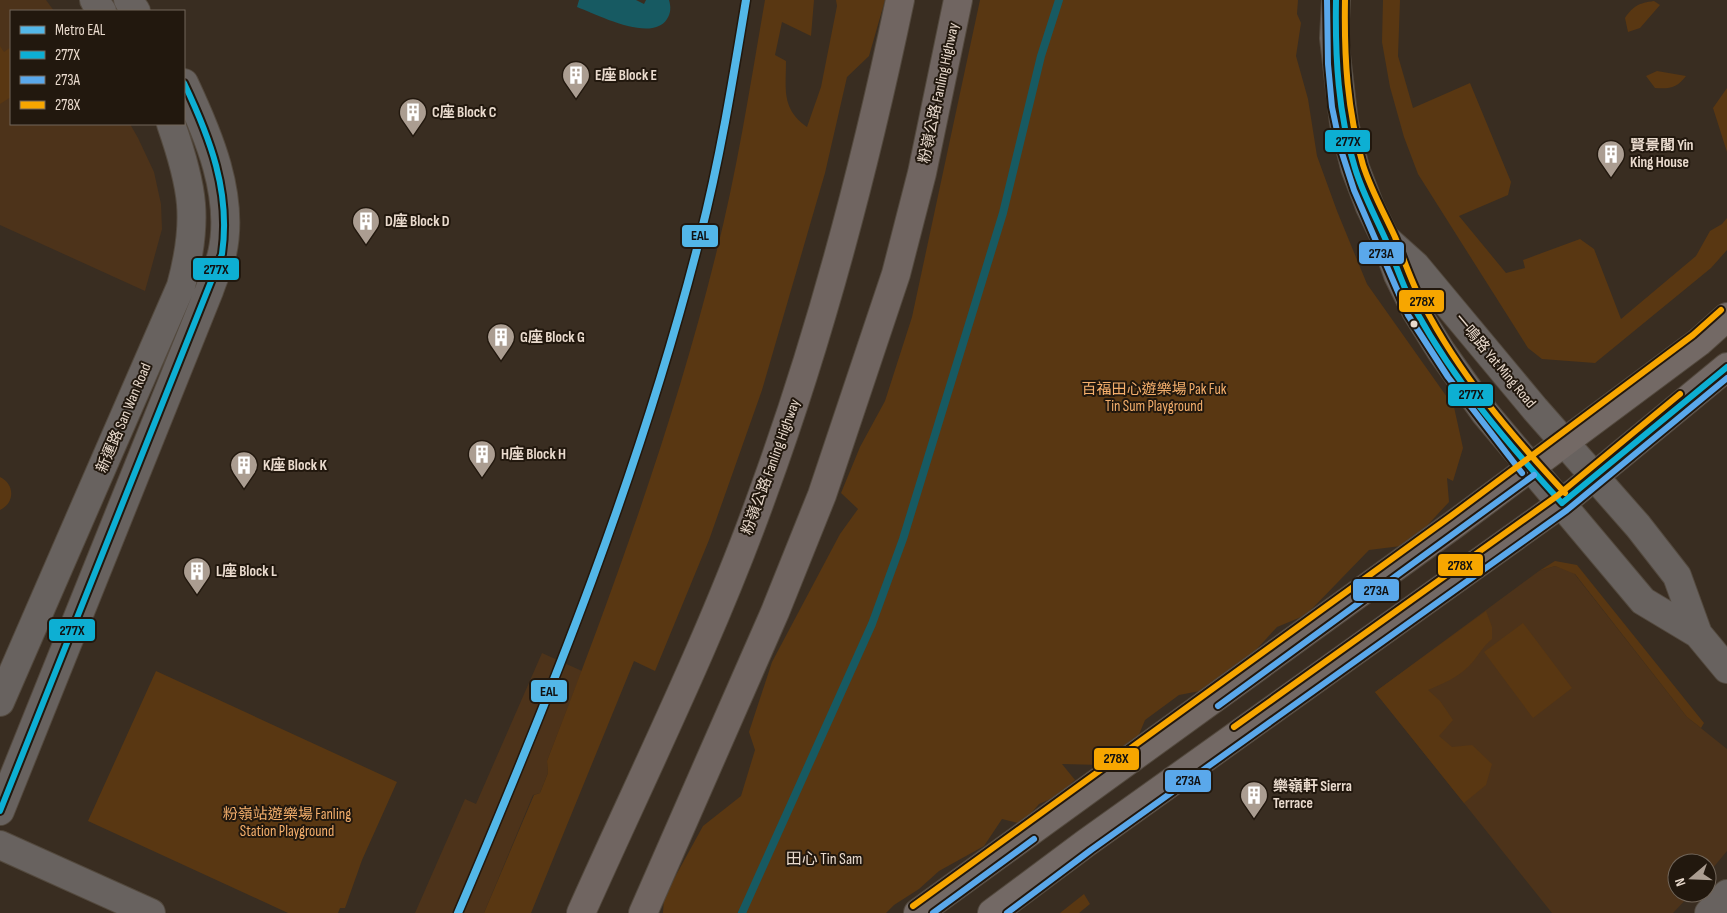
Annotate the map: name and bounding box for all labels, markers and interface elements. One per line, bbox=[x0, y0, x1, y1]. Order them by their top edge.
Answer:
legend bbox=[10, 10, 185, 125]
text: Metro EAL bbox=[55, 21, 106, 40]
street label: 粉嶺公路 Fanling Highway bbox=[915, 21, 963, 165]
text: 277X bbox=[55, 46, 80, 65]
building icon: E座 Block E bbox=[561, 60, 591, 99]
place label: E座 Block E bbox=[595, 66, 657, 85]
text: 273A bbox=[55, 71, 80, 90]
text: 278X bbox=[55, 96, 81, 115]
building icon: C座 Block C bbox=[398, 97, 428, 136]
place label: C座 Block C bbox=[432, 103, 497, 122]
line badge: 277X bbox=[1324, 129, 1371, 153]
text: 277X bbox=[1335, 133, 1361, 150]
place label: 賢景閣 Yin King House bbox=[1630, 136, 1693, 172]
building icon: 賢景閣 Yin King House bbox=[1596, 139, 1626, 178]
building icon: D座 Block D bbox=[351, 206, 381, 245]
place label: D座 Block D bbox=[385, 212, 450, 231]
line badge: EAL bbox=[681, 224, 719, 248]
text: EAL bbox=[691, 227, 710, 244]
line badge: 273A bbox=[1358, 241, 1405, 265]
text: 273A bbox=[1368, 245, 1394, 262]
line badge: 277X bbox=[192, 257, 240, 281]
text: 277X bbox=[203, 261, 229, 278]
line badge: 278X bbox=[1398, 289, 1445, 313]
text: 278X bbox=[1409, 293, 1435, 310]
street label: 一鳴路 Yat Ming Road bbox=[1450, 310, 1540, 412]
unlabelled marker bbox=[1409, 319, 1419, 329]
building icon: G座 Block G bbox=[486, 322, 516, 361]
place label: G座 Block G bbox=[520, 328, 585, 347]
street label: 新運路 San Wan Road bbox=[92, 360, 156, 476]
park label: 百福田心遊樂場 Pak Fuk Tin Sum Playground bbox=[1081, 380, 1227, 416]
line badge: 277X bbox=[1447, 383, 1494, 407]
text: 277X bbox=[1458, 386, 1484, 403]
street label: 粉嶺公路 Fanling Highway bbox=[738, 396, 804, 538]
building icon: H座 Block H bbox=[467, 439, 497, 478]
place label: H座 Block H bbox=[501, 445, 566, 464]
building icon: K座 Block K bbox=[229, 450, 259, 489]
place label: K座 Block K bbox=[263, 456, 327, 475]
line badge: 278X bbox=[1437, 553, 1484, 577]
building icon: L座 Block L bbox=[182, 556, 212, 595]
text: 278X bbox=[1447, 557, 1473, 574]
place label: L座 Block L bbox=[216, 562, 277, 581]
line badge: 273A bbox=[1352, 578, 1400, 602]
text: 273A bbox=[1363, 582, 1389, 599]
line badge: 277X bbox=[48, 618, 96, 642]
text: 277X bbox=[59, 622, 85, 639]
line badge: EAL bbox=[530, 679, 568, 703]
text: EAL bbox=[540, 683, 559, 700]
line badge: 278X bbox=[1093, 747, 1140, 771]
text: 278X bbox=[1103, 750, 1129, 767]
line badge: 273A bbox=[1164, 769, 1212, 793]
text: 273A bbox=[1175, 772, 1201, 789]
place label: 樂嶺軒 Sierra Terrace bbox=[1273, 777, 1352, 813]
building icon: 樂嶺軒 Sierra Terrace bbox=[1239, 780, 1269, 819]
park label: 粉嶺站遊樂場 Fanling Station Playground bbox=[223, 805, 351, 841]
district label: 田心 Tin Sam bbox=[786, 850, 862, 869]
north arrow bbox=[1667, 853, 1717, 903]
text: N bbox=[1671, 876, 1689, 888]

